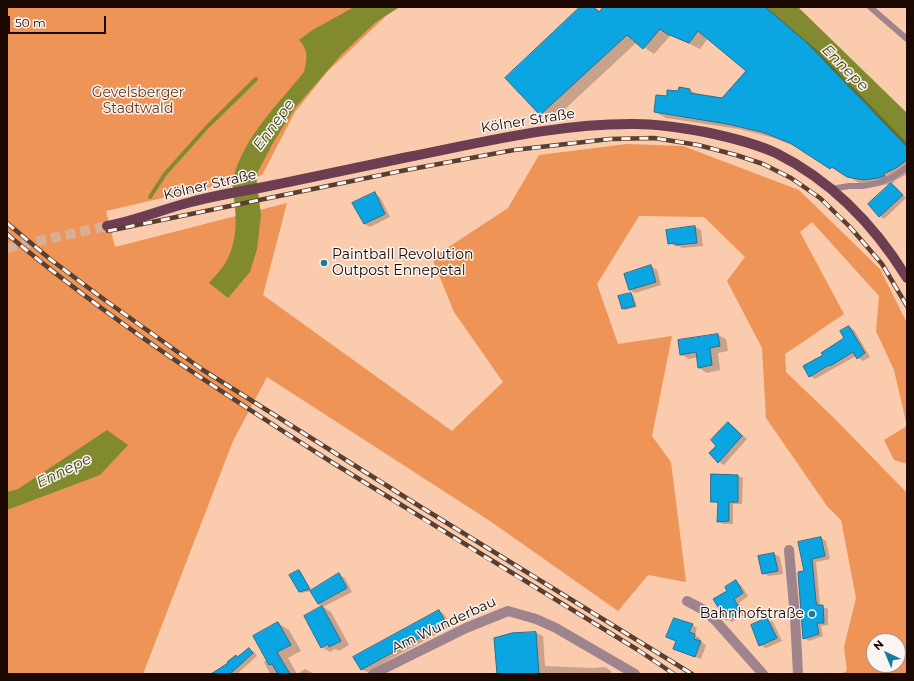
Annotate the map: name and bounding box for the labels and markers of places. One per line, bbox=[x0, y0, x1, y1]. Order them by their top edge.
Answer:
place label: Paintball Revolution Outpost Ennepetal bbox=[332, 247, 473, 280]
marker: Paintball Revolution Outpost Ennepetal bbox=[319, 258, 329, 268]
place label: Bahnhofstraße bbox=[700, 606, 804, 622]
marker: Bahnhofstraße bbox=[807, 609, 817, 619]

